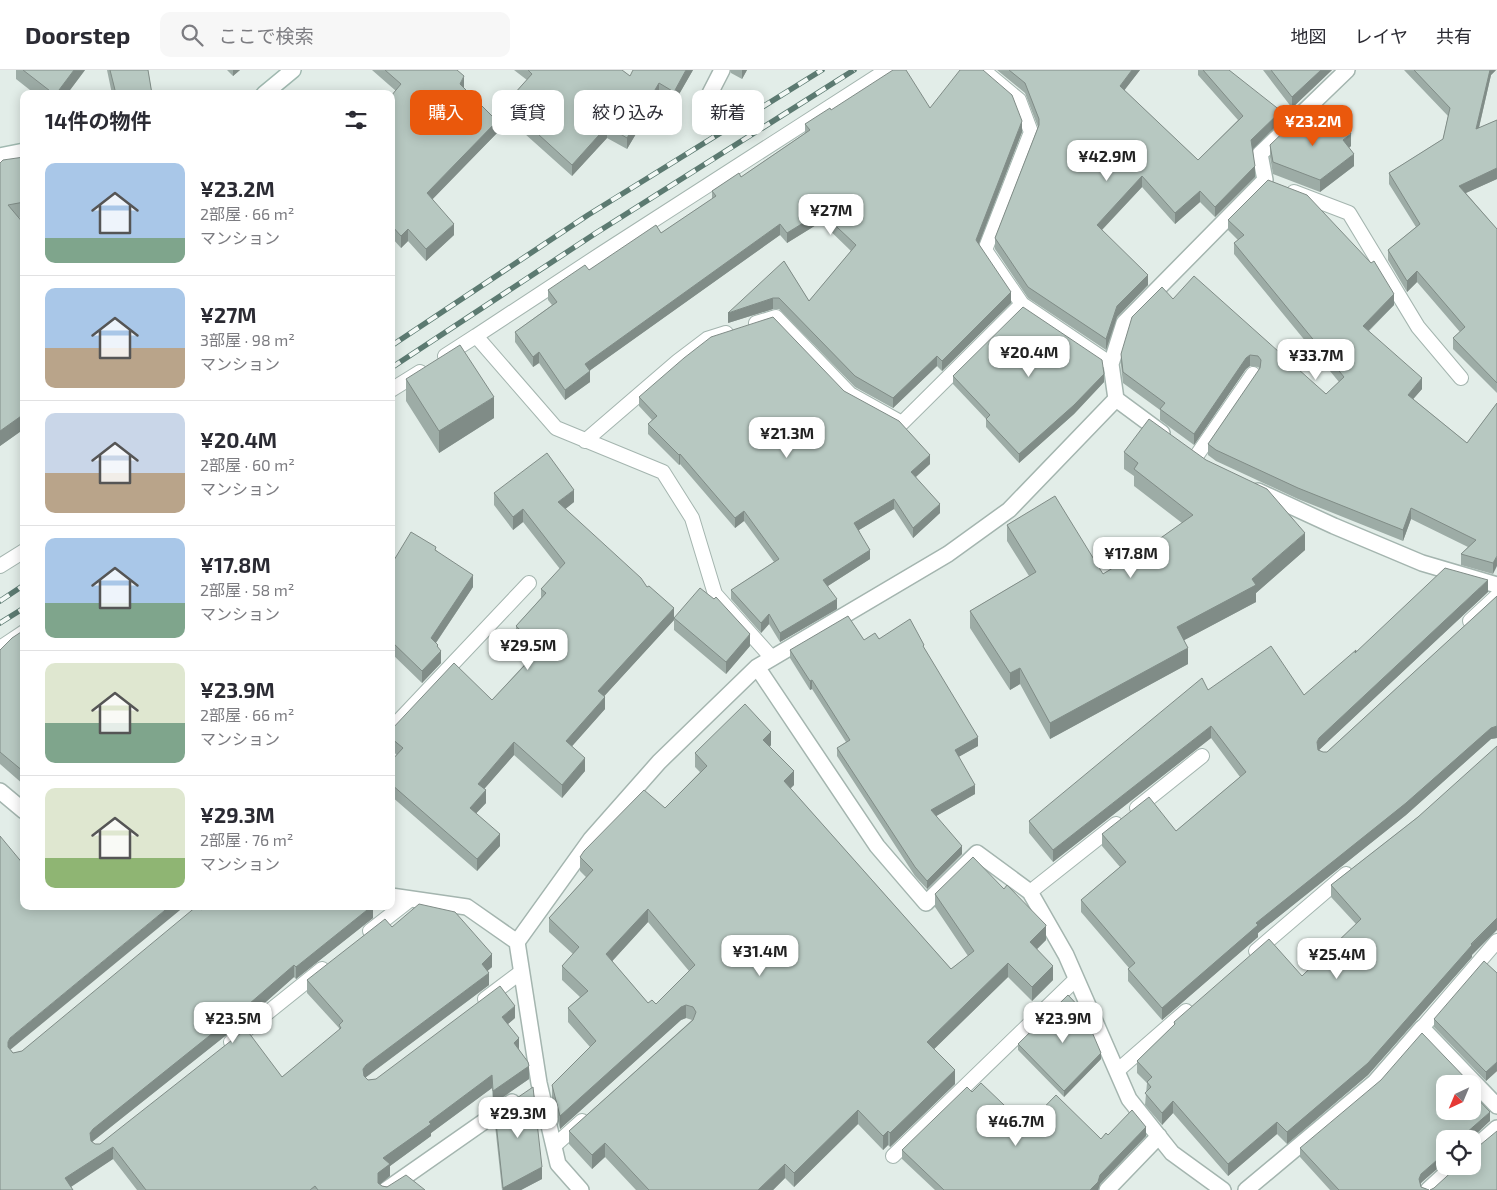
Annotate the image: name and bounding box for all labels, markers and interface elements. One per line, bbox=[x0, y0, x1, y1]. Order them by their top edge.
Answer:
search box bbox=[160, 12, 510, 57]
text: Doorstep bbox=[25, 20, 130, 49]
icon: search bbox=[178, 21, 206, 49]
text: ここで検索 bbox=[218, 24, 314, 47]
text: 地図 bbox=[1291, 25, 1327, 47]
text: レイヤ bbox=[1355, 25, 1408, 47]
text: 共有 bbox=[1436, 25, 1472, 47]
chip: 購入 bbox=[410, 90, 482, 135]
chip: 賃貸 bbox=[492, 90, 564, 135]
chip: 絞り込み bbox=[574, 90, 682, 135]
chip: 新着 bbox=[692, 90, 764, 135]
pin: ¥23.2M bbox=[1272, 104, 1354, 147]
icon: filters bbox=[342, 106, 370, 134]
text: 14件の物件 bbox=[45, 108, 151, 133]
text: ¥23.2M bbox=[1285, 111, 1341, 130]
pin: ¥42.9M bbox=[1066, 140, 1148, 182]
text: ¥42.9M bbox=[1078, 146, 1136, 165]
text: ¥23.2M bbox=[200, 176, 275, 201]
icon: home bbox=[85, 183, 145, 243]
pin: ¥27M bbox=[801, 194, 861, 236]
text: ¥27M bbox=[809, 200, 853, 219]
text: 2部屋 · 66 m² bbox=[200, 204, 294, 223]
text: マンション bbox=[200, 228, 280, 247]
text: ¥27M bbox=[200, 302, 256, 327]
icon: home bbox=[85, 308, 145, 368]
text: 3部屋 · 98 m² bbox=[200, 330, 295, 349]
pin: ¥20.4M bbox=[988, 336, 1070, 378]
pin: ¥33.7M bbox=[1275, 338, 1357, 381]
text: ¥20.4M bbox=[1000, 342, 1058, 361]
text: ¥33.7M bbox=[1288, 345, 1344, 364]
text: マンション bbox=[200, 354, 280, 373]
pin: ¥21.3M bbox=[746, 416, 828, 459]
text: ¥21.3M bbox=[760, 423, 814, 442]
text: ¥20.4M bbox=[200, 427, 277, 452]
icon: home bbox=[85, 433, 145, 493]
text: 2部屋 · 60 m² bbox=[200, 455, 295, 474]
text: マンション bbox=[200, 479, 280, 498]
pin: ¥17.8M bbox=[1090, 536, 1172, 579]
text: ¥17.8M bbox=[1104, 543, 1158, 562]
text: ¥17.8M bbox=[200, 552, 271, 577]
icon: home bbox=[85, 558, 145, 618]
text: 2部屋 · 58 m² bbox=[200, 580, 294, 599]
text: マンション bbox=[200, 604, 280, 623]
pin: ¥29.5M bbox=[487, 628, 569, 671]
text: ¥29.5M bbox=[500, 635, 556, 654]
text: ¥23.9M bbox=[200, 677, 275, 702]
icon: home bbox=[85, 683, 145, 743]
text: 2部屋 · 66 m² bbox=[200, 705, 294, 724]
text: マンション bbox=[200, 729, 280, 748]
text: ¥29.3M bbox=[200, 802, 275, 827]
icon: home bbox=[85, 808, 145, 868]
text: 2部屋 · 76 m² bbox=[200, 830, 293, 849]
text: マンション bbox=[200, 854, 280, 873]
pin: ¥31.4M bbox=[719, 934, 801, 977]
pin: ¥25.4M bbox=[1296, 938, 1378, 980]
text: ¥31.4M bbox=[732, 941, 788, 960]
text: ¥25.4M bbox=[1308, 944, 1366, 963]
pin: ¥23.5M bbox=[192, 1002, 274, 1044]
pin: ¥23.9M bbox=[1022, 1002, 1104, 1044]
text: ¥23.5M bbox=[205, 1008, 261, 1027]
text: ¥23.9M bbox=[1035, 1008, 1091, 1027]
north arrow bbox=[1436, 1075, 1481, 1120]
map controls bbox=[1436, 1075, 1481, 1175]
pin: ¥29.3M bbox=[477, 1096, 559, 1139]
text: ¥29.3M bbox=[490, 1103, 546, 1122]
pin: ¥46.7M bbox=[975, 1104, 1057, 1147]
text: ¥46.7M bbox=[988, 1111, 1044, 1130]
button: locate bbox=[1436, 1130, 1481, 1175]

